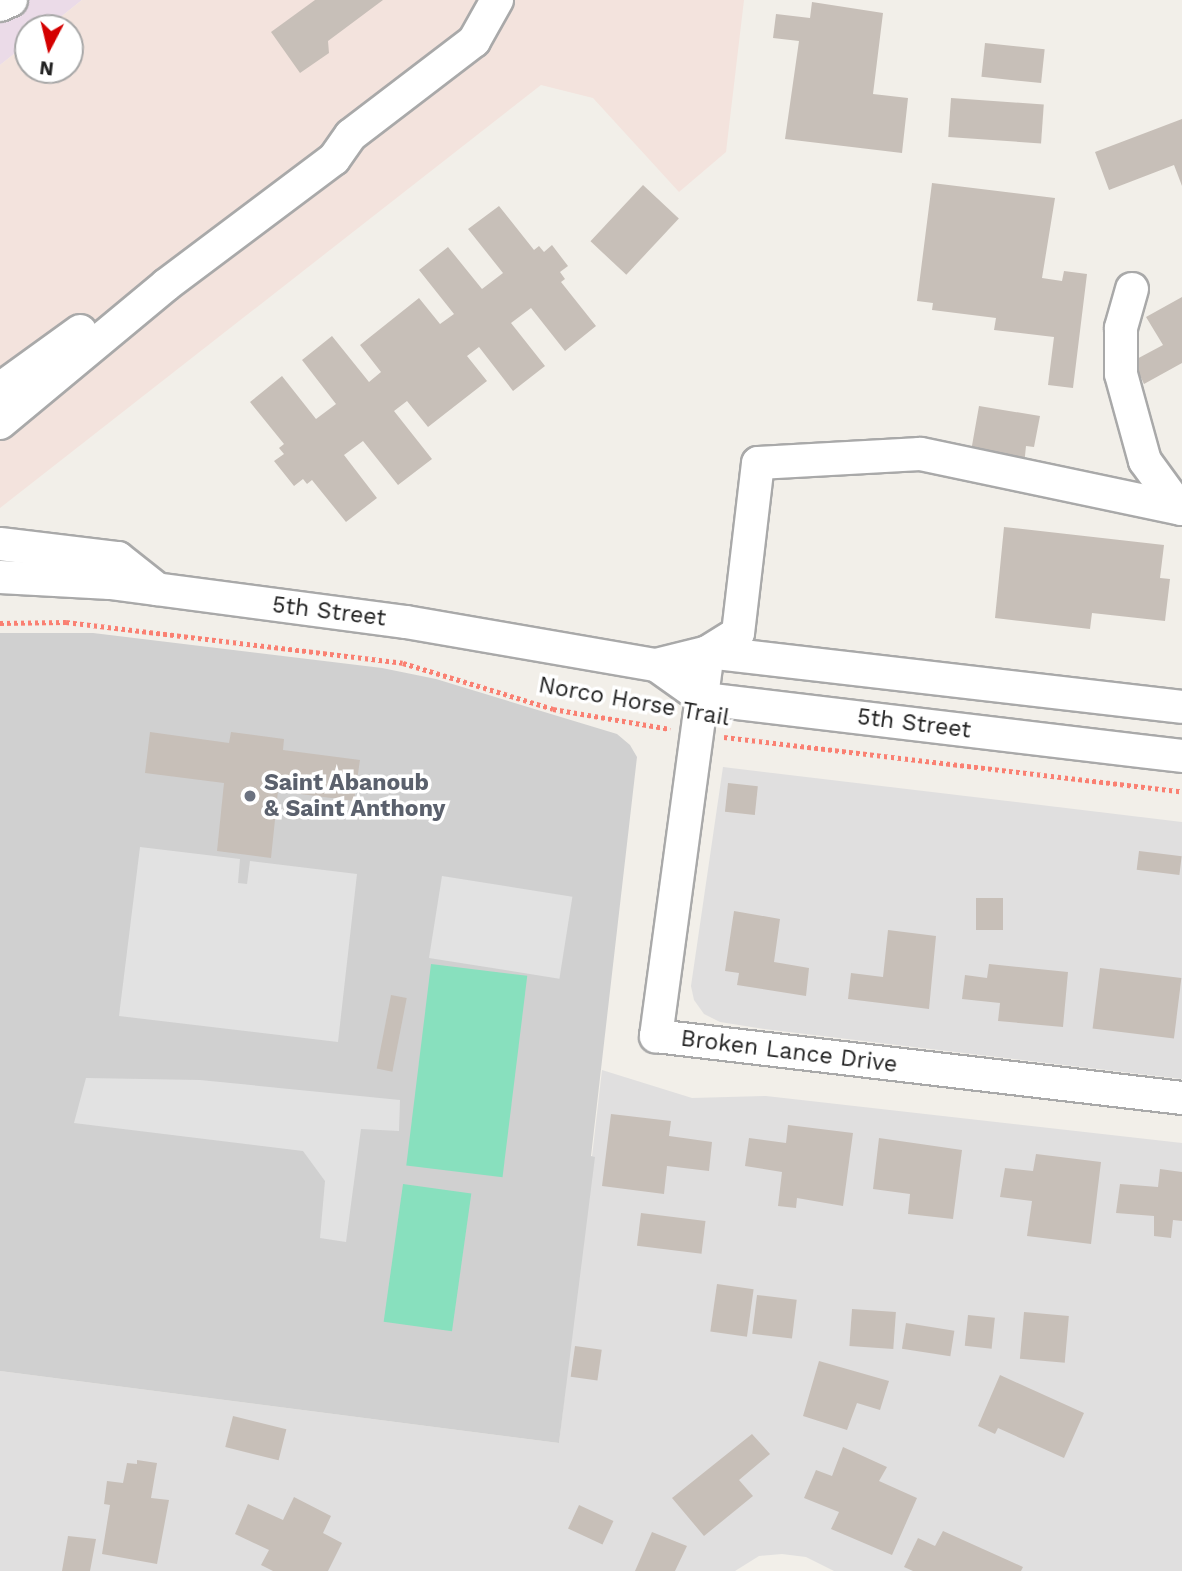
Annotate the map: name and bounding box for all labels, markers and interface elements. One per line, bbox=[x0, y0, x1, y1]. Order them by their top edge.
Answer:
north arrow bbox=[14, 14, 84, 84]
text: N bbox=[38, 56, 55, 81]
street label: 5th Street bbox=[271, 591, 387, 633]
street label: Norco Horse Trail bbox=[536, 672, 732, 732]
street label: 5th Street bbox=[856, 703, 972, 745]
place label: Saint Abanoub & Saint Anthony bbox=[264, 769, 446, 823]
marker: Saint Abanoub & Saint Anthony bbox=[242, 788, 258, 804]
street label: Broken Lance Drive bbox=[679, 1025, 899, 1079]

